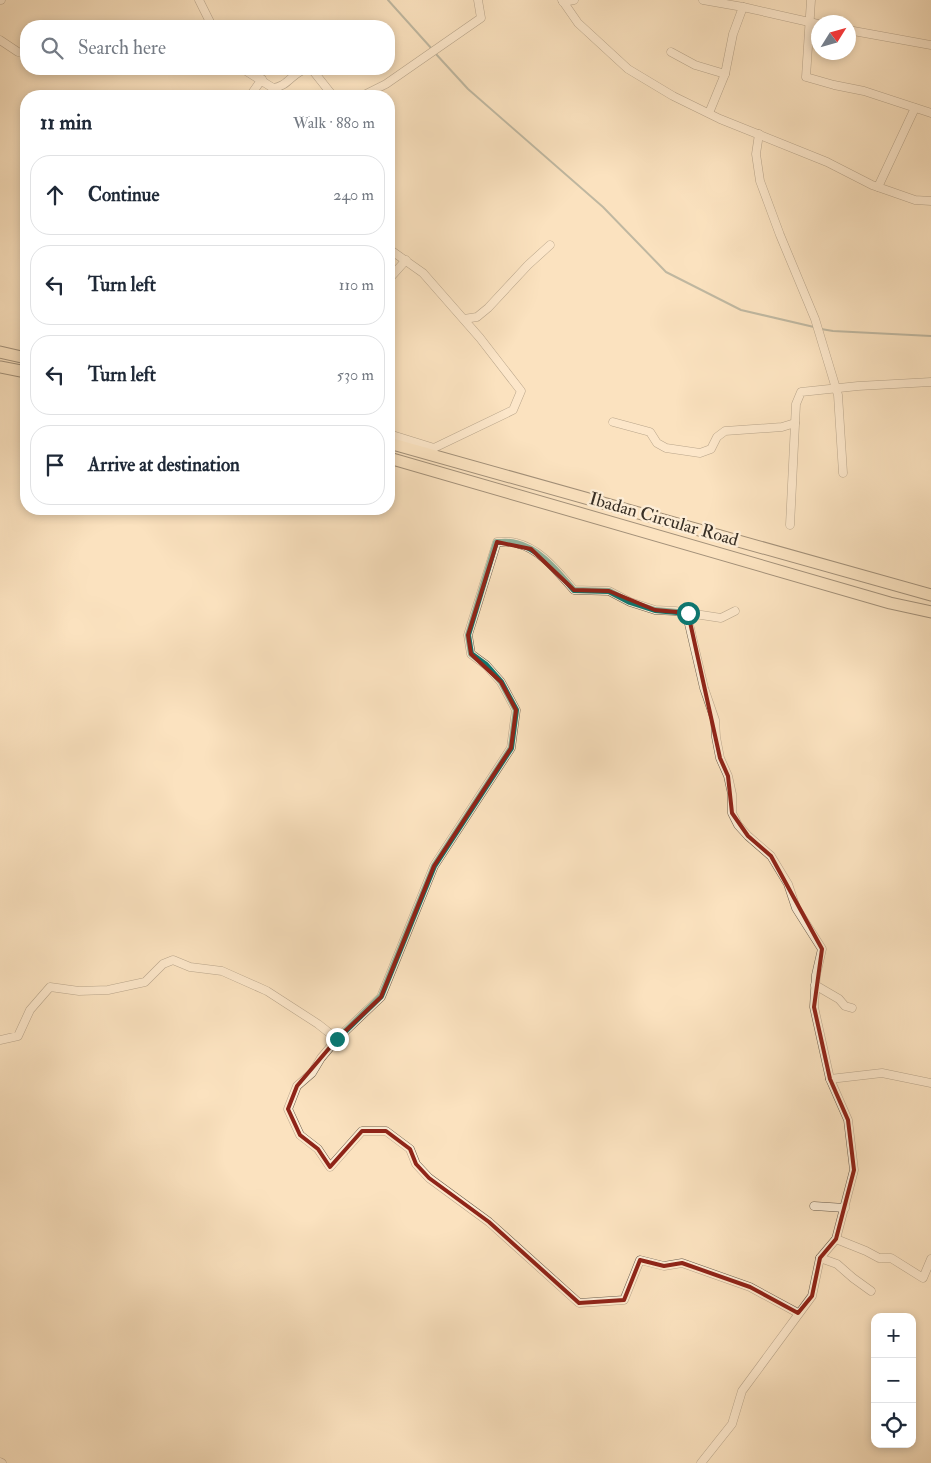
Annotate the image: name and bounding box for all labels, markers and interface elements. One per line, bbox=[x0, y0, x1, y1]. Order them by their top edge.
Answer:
north arrow bbox=[811, 15, 856, 60]
search box bbox=[20, 20, 395, 75]
icon: search bbox=[38, 34, 66, 62]
text: Search here bbox=[78, 36, 166, 60]
text: 11 min bbox=[40, 109, 92, 136]
text: Walk · 880 m bbox=[293, 113, 375, 133]
icon: ahead bbox=[41, 181, 69, 209]
text: Continue bbox=[88, 183, 159, 207]
text: 240 m bbox=[333, 185, 374, 205]
icon: left bbox=[41, 271, 69, 299]
text: Turn left bbox=[88, 273, 156, 297]
text: 110 m bbox=[339, 275, 374, 295]
icon: left bbox=[41, 361, 69, 389]
text: Turn left bbox=[88, 363, 156, 387]
text: 530 m bbox=[337, 365, 374, 385]
icon: arrive bbox=[41, 451, 69, 479]
text: Arrive at destination bbox=[88, 453, 240, 477]
street label: Ibadan Circular Road bbox=[587, 487, 741, 552]
route start bbox=[677, 602, 700, 625]
route end bbox=[326, 1028, 349, 1051]
map controls bbox=[871, 1313, 916, 1448]
button: + bbox=[871, 1313, 916, 1358]
button: − bbox=[871, 1358, 916, 1403]
button: locate bbox=[871, 1403, 916, 1448]

